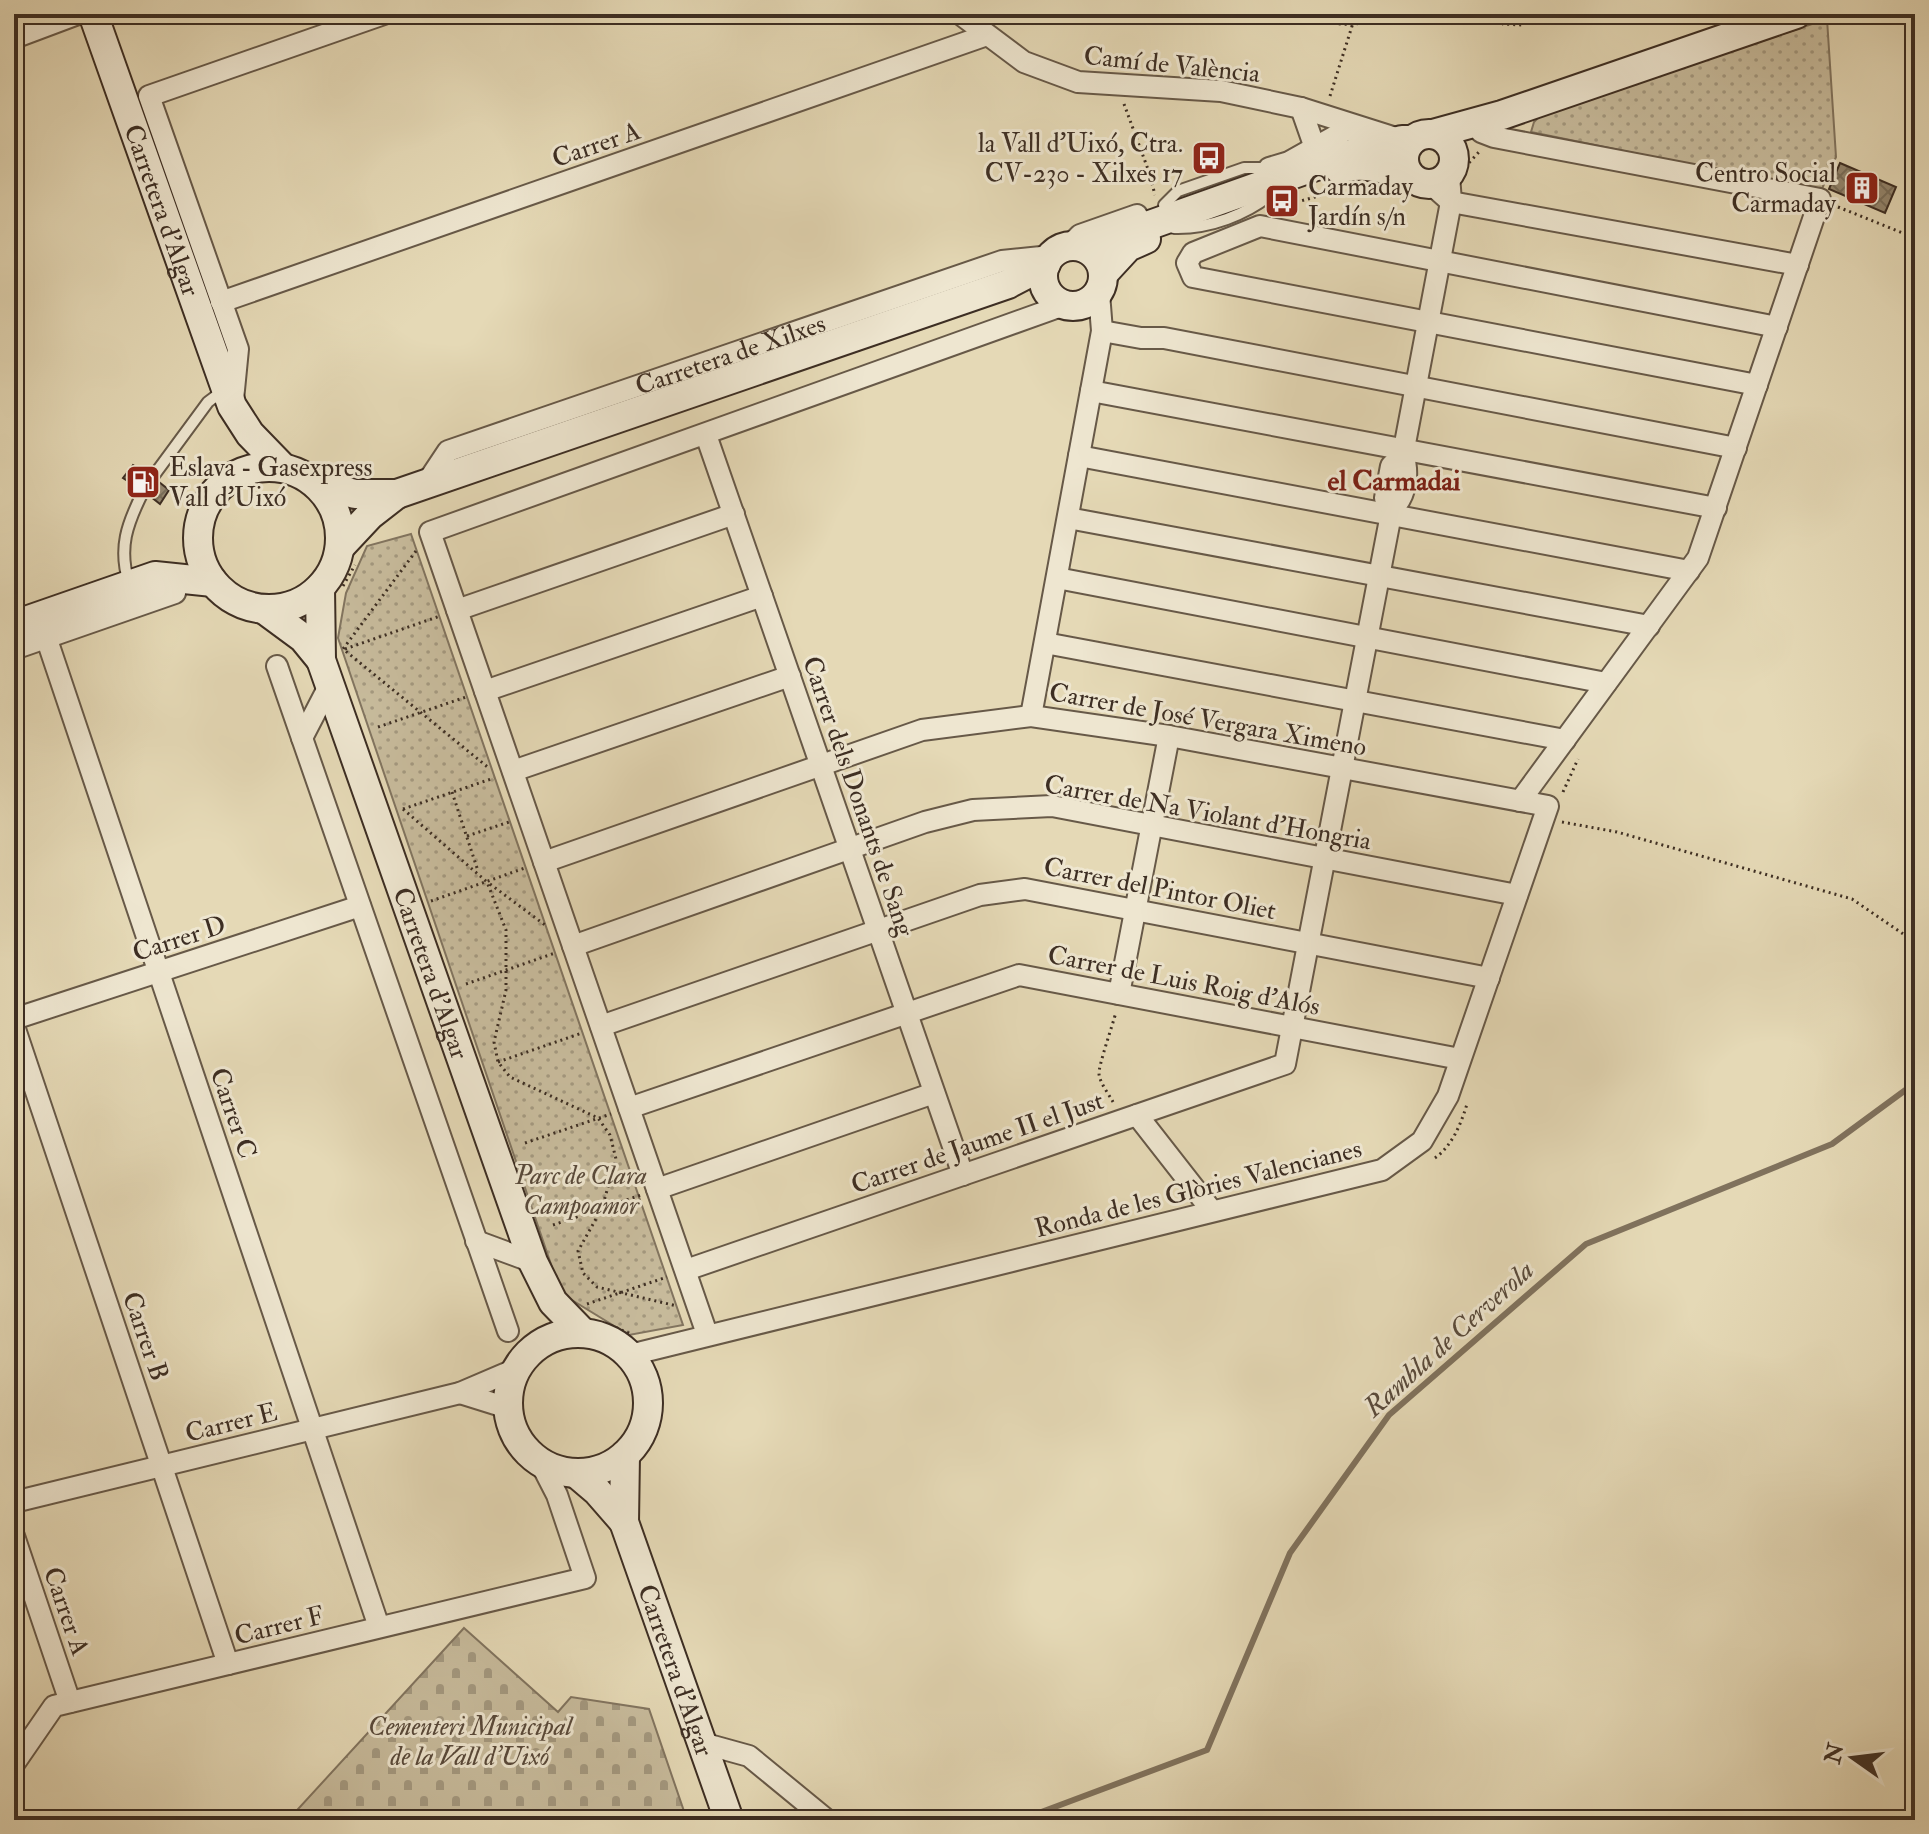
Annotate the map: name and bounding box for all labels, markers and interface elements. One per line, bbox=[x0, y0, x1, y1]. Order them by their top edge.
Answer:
street label: Camí de València bbox=[1082, 40, 1262, 90]
street label: Carrer A bbox=[548, 115, 645, 175]
street label: Carretera d'Algar bbox=[116, 120, 207, 301]
place label: la Vall d'Uixó, Ctra. CV-230 - Xilxes 17 bbox=[978, 128, 1183, 190]
bus stop icon: la Vall d'Uixó, Ctra. CV-230 - Xilxes 17 bbox=[1190, 139, 1228, 177]
place label: Centro Social Carmaday bbox=[1695, 158, 1837, 220]
building icon: Centro Social Carmaday bbox=[1843, 169, 1881, 207]
place label: Carmaday Jardín s/n bbox=[1307, 171, 1413, 233]
bus stop icon: Carmaday Jardín s/n bbox=[1263, 182, 1301, 220]
street label: Carretera de Xilxes bbox=[631, 308, 830, 403]
place label: Eslava - Gasexpress Vall d'Uixó bbox=[169, 452, 373, 514]
fuel station icon: Eslava - Gasexpress Vall d'Uixó bbox=[124, 463, 162, 501]
district label: el Carmadai bbox=[1327, 464, 1461, 499]
street label: Carrer dels Donants de Sang bbox=[795, 652, 921, 942]
street label: Carrer de José Vergara Ximeno bbox=[1047, 676, 1369, 764]
street label: Carrer de Na Violant d'Hongria bbox=[1042, 768, 1374, 858]
street label: Carrer del Pintor Oliet bbox=[1041, 851, 1279, 927]
street label: Carretera d'Algar bbox=[385, 883, 475, 1064]
street label: Carrer D bbox=[129, 909, 230, 969]
street label: Carrer de Luis Roig d'Alós bbox=[1045, 939, 1323, 1023]
street label: Carrer C bbox=[203, 1064, 263, 1163]
street label: Carrer de Jaume II el Just bbox=[847, 1085, 1108, 1201]
street label: Ronda de les Glòries Valencianes bbox=[1032, 1133, 1365, 1245]
park label: Parc de Clara Campoamor bbox=[514, 1160, 647, 1222]
water label: Rambla de Cerverola bbox=[1356, 1253, 1542, 1426]
street label: Carrer B bbox=[115, 1288, 175, 1385]
street label: Carrer E bbox=[182, 1396, 281, 1450]
street label: Carrer A bbox=[36, 1563, 96, 1660]
street label: Carretera d'Algar bbox=[630, 1580, 720, 1761]
street label: Carrer F bbox=[231, 1599, 327, 1653]
park label: Cementeri Municipal de la Vall d'Uixó bbox=[368, 1711, 574, 1773]
north arrow bbox=[1813, 1718, 1893, 1798]
text: N bbox=[1818, 1740, 1851, 1767]

